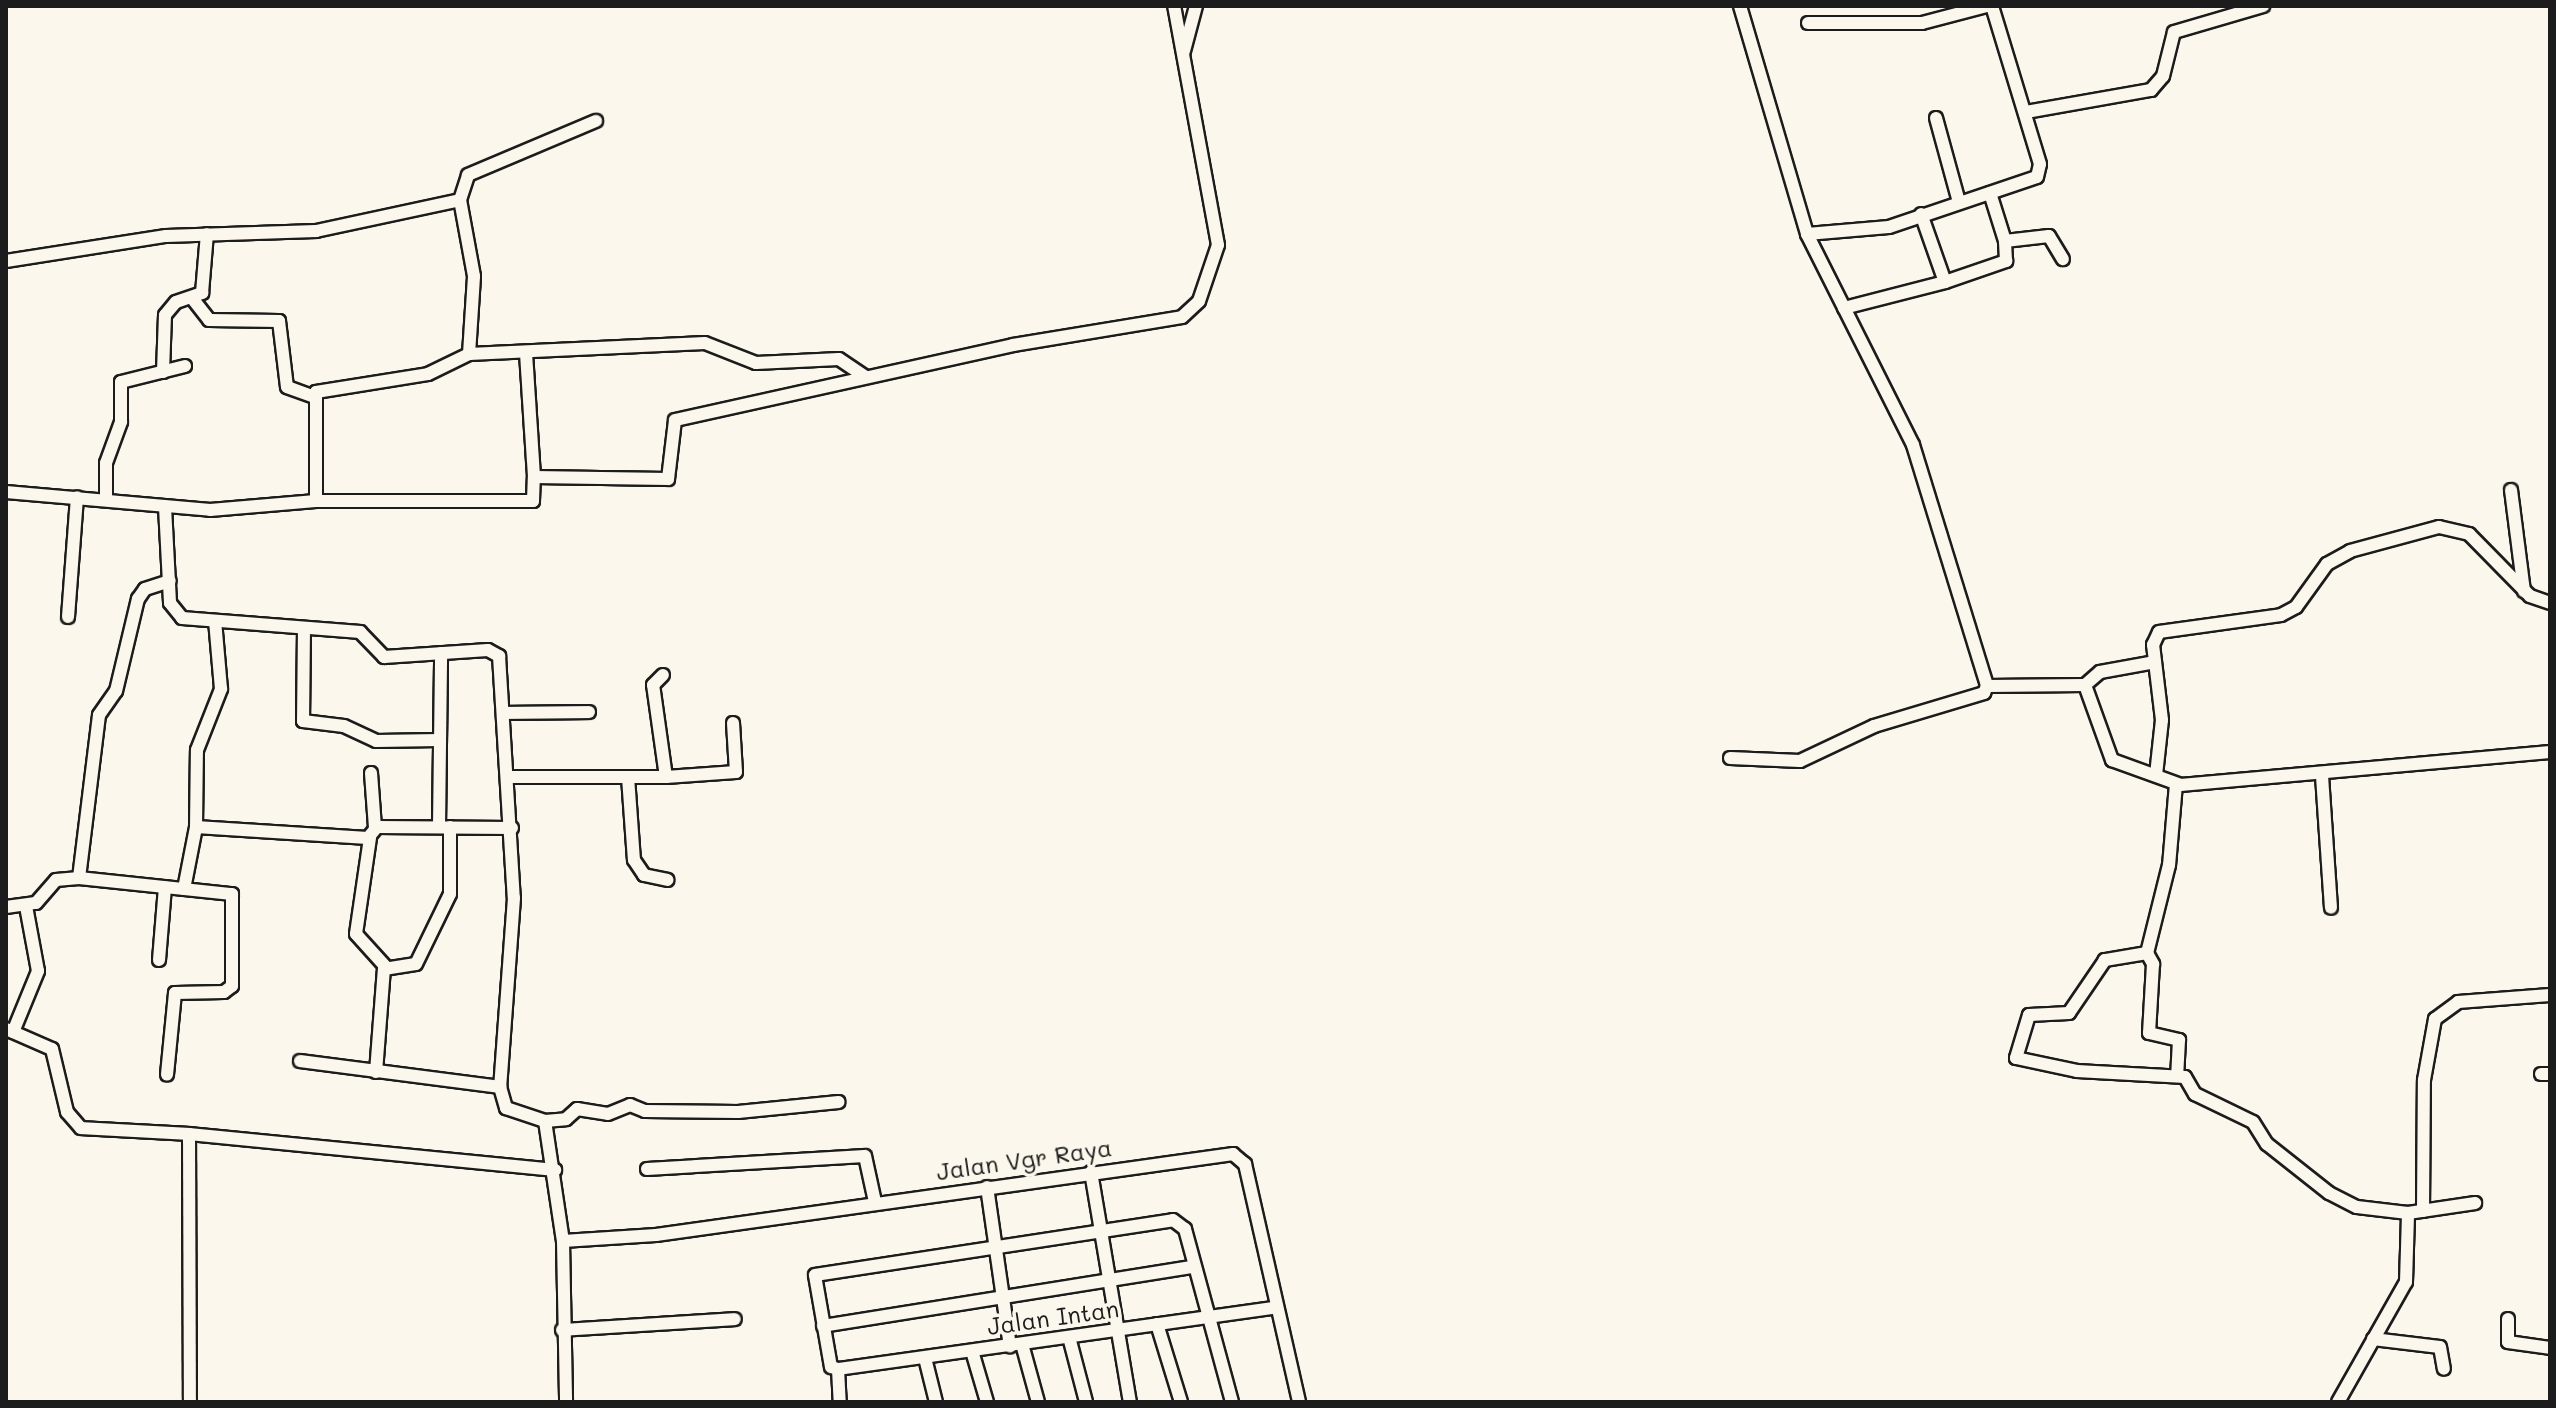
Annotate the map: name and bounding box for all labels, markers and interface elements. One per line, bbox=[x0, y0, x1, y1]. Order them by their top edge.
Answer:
street label: Jalan Vgr Raya bbox=[934, 1132, 1114, 1186]
street label: Jalan Intan bbox=[985, 1294, 1121, 1340]

